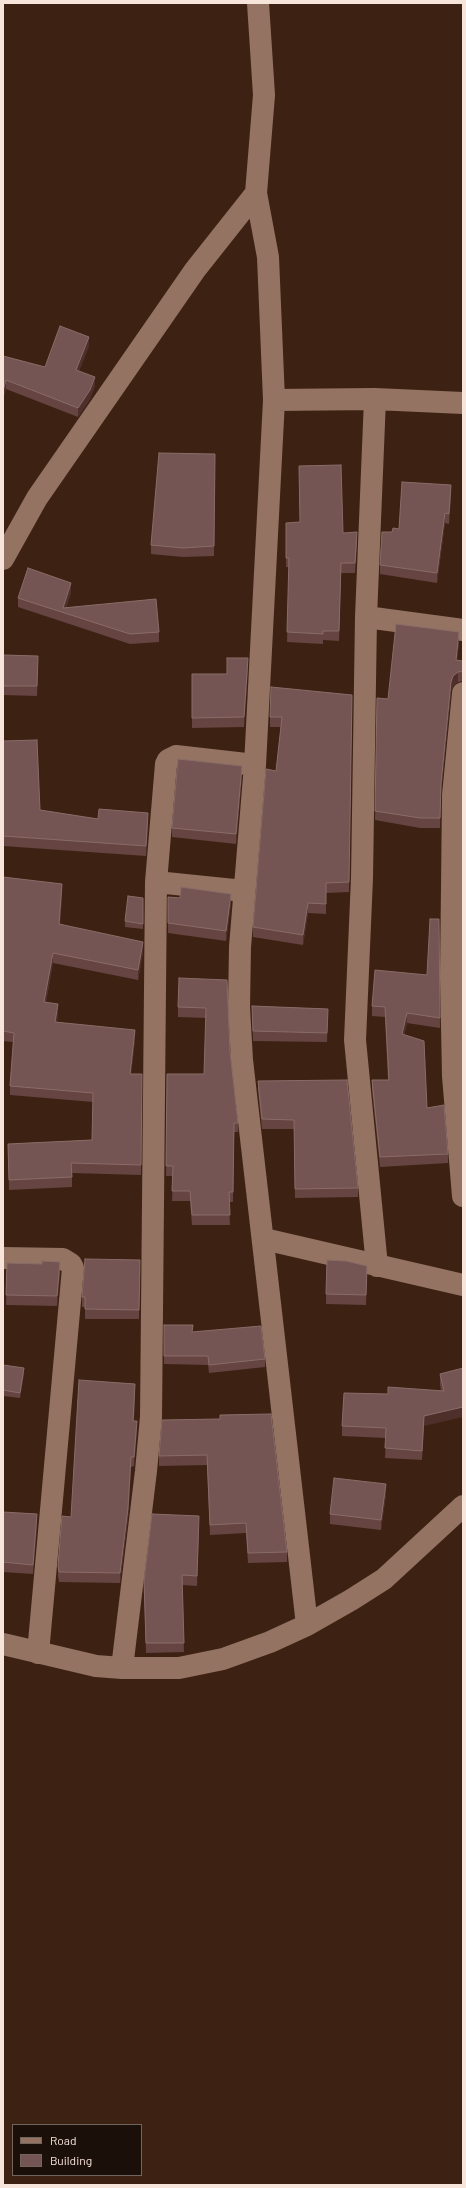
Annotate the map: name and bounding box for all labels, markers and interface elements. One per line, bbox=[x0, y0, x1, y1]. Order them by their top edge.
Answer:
legend bbox=[12, 2124, 142, 2176]
text: Road bbox=[50, 2133, 77, 2147]
text: Building bbox=[50, 2153, 92, 2167]

